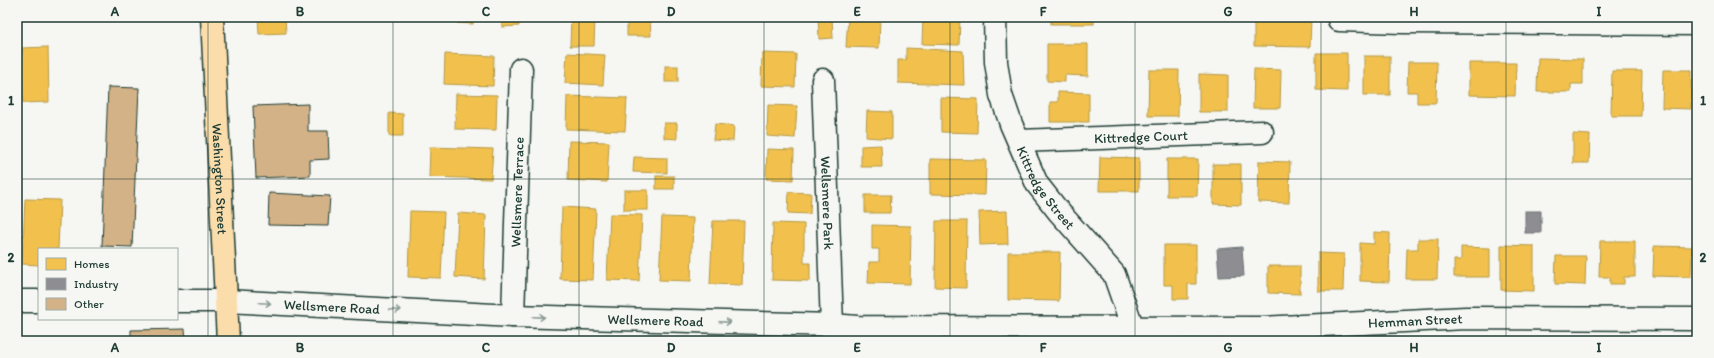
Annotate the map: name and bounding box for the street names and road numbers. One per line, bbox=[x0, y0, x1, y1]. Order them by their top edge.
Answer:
street label: Washington Street bbox=[208, 123, 231, 235]
street label: Kittredge Court bbox=[1094, 127, 1188, 147]
street label: Wellsmere Terrace bbox=[507, 136, 528, 248]
street label: Kittredge Street bbox=[1013, 144, 1078, 233]
street label: Wellsmere Park bbox=[817, 156, 837, 251]
street label: Wellsmere Road bbox=[283, 296, 381, 318]
street label: Hemman Street bbox=[1368, 310, 1463, 332]
street label: Wellsmere Road bbox=[607, 311, 704, 330]

